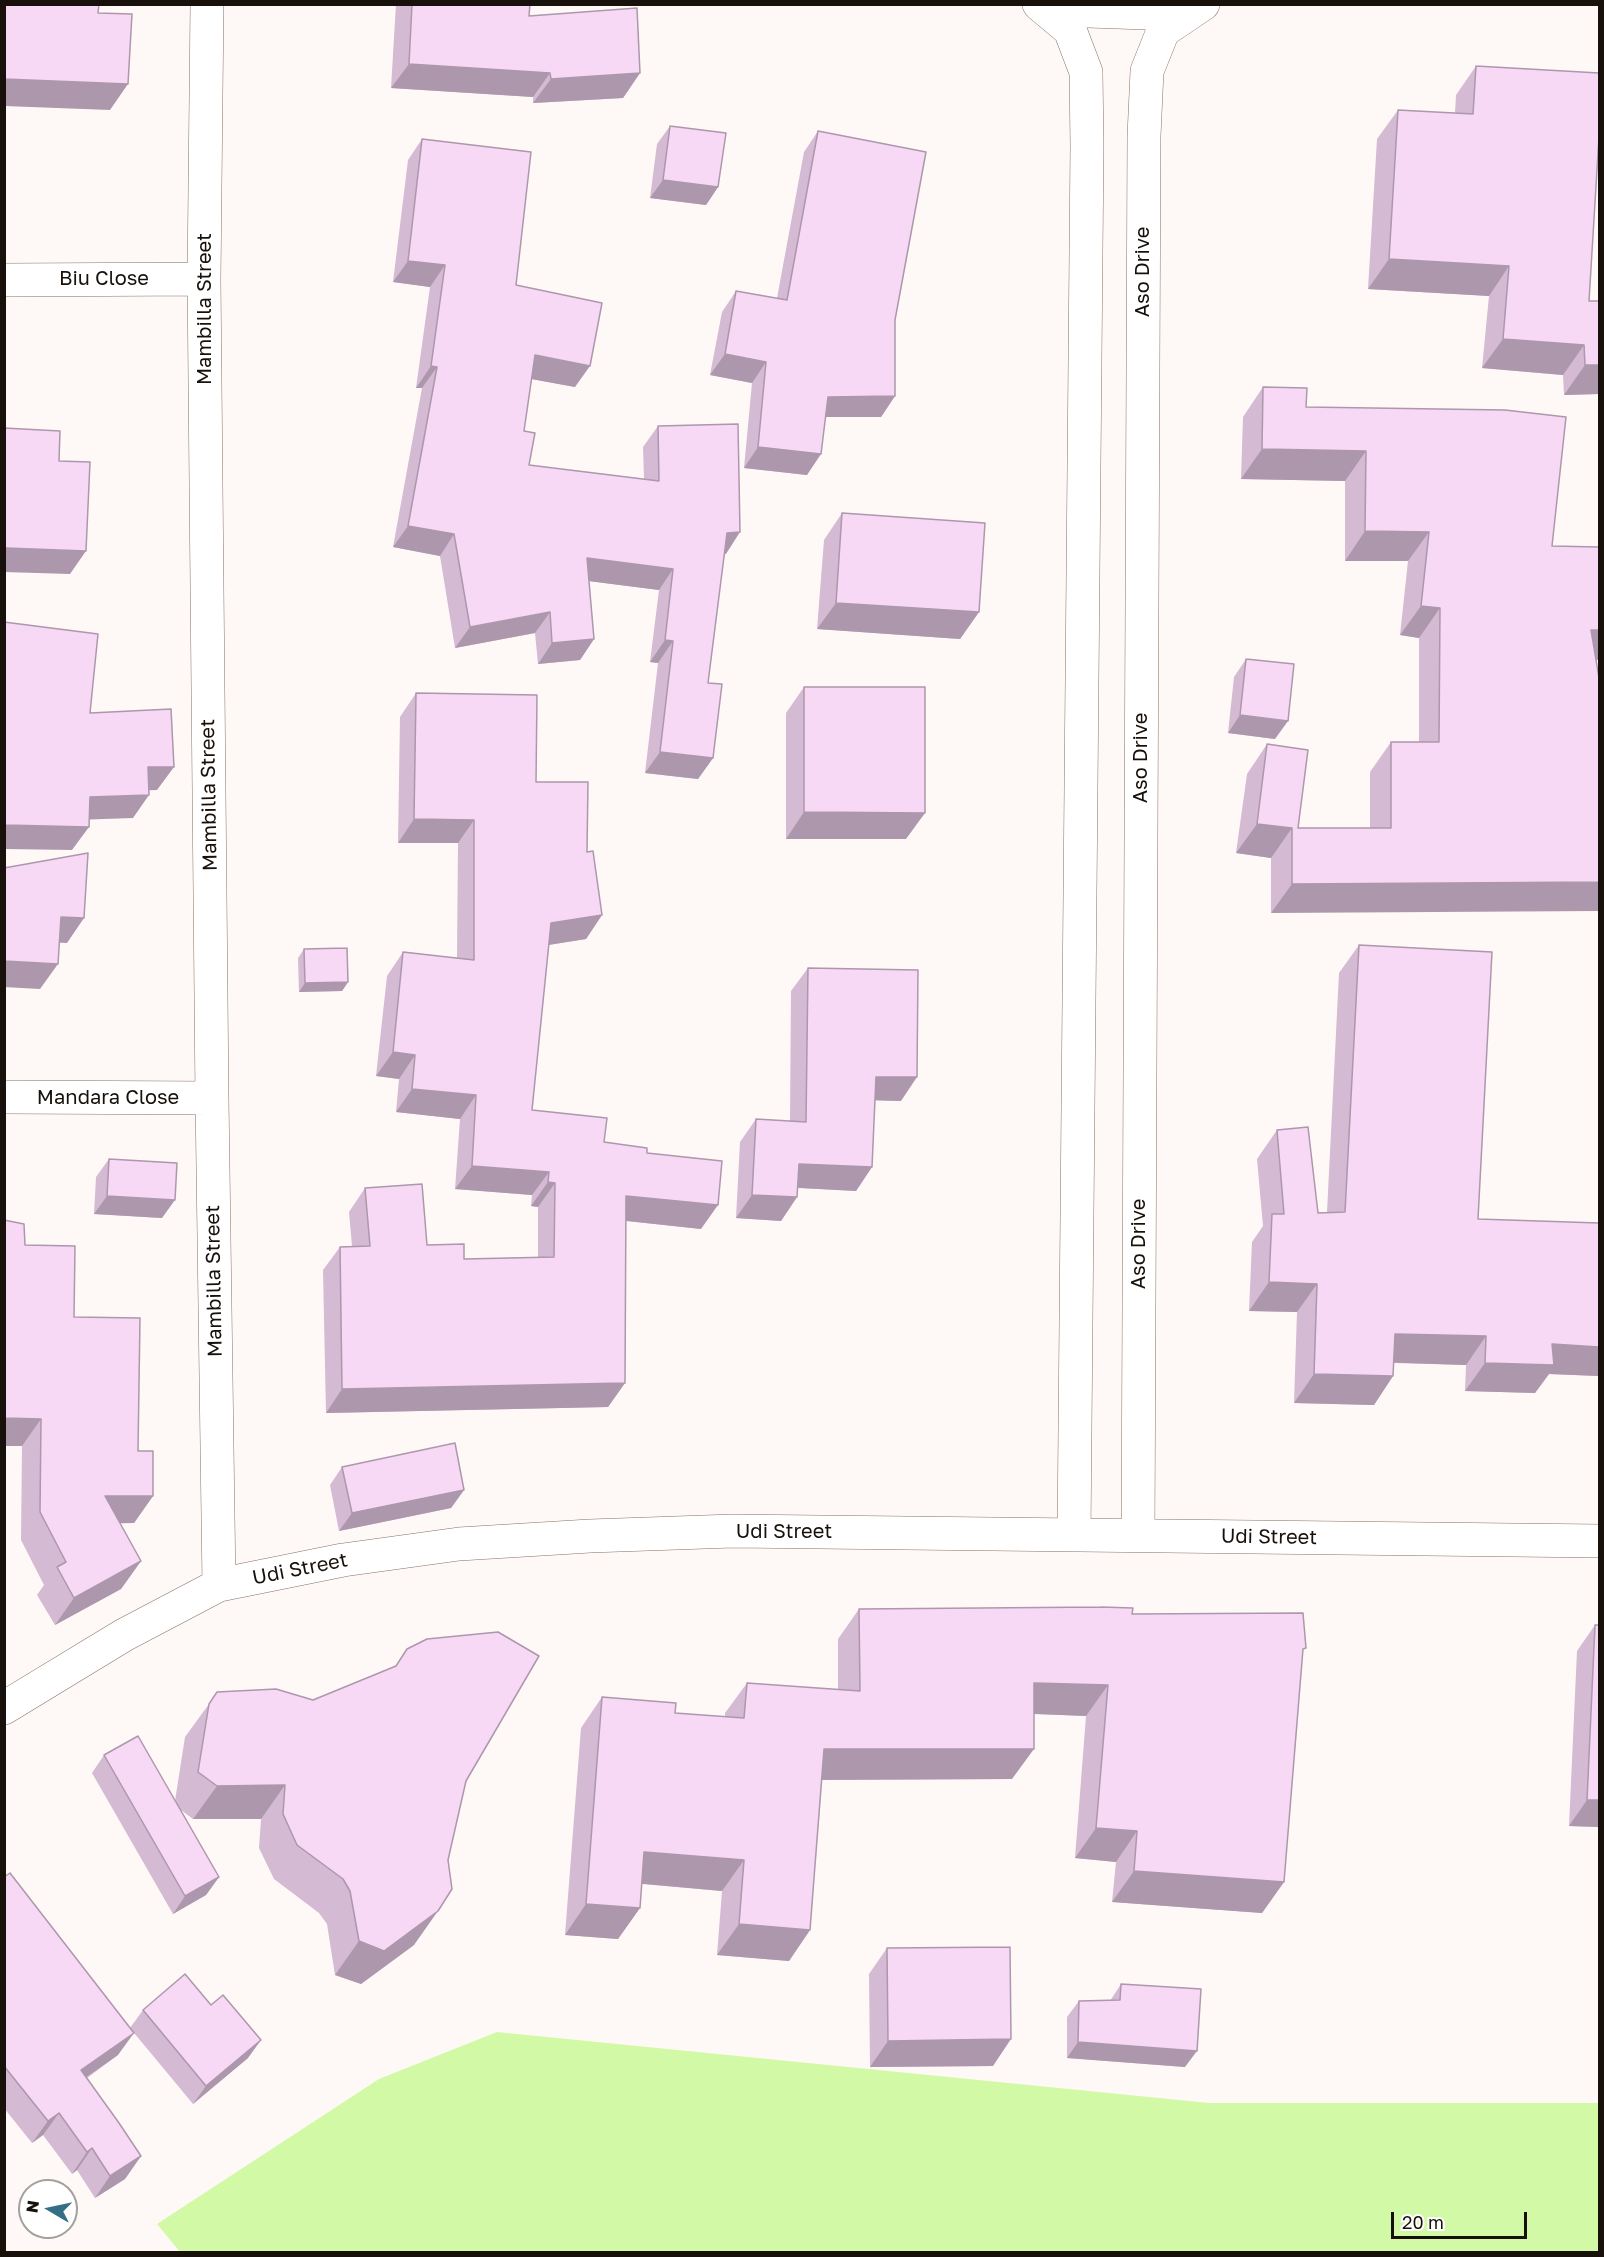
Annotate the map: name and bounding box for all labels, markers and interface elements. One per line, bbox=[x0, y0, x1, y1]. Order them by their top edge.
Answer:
street label: Aso Drive bbox=[1131, 227, 1155, 317]
street label: Mambilla Street bbox=[193, 233, 217, 385]
street label: Biu Close bbox=[59, 267, 149, 291]
street label: Aso Drive bbox=[1129, 713, 1153, 803]
street label: Mambilla Street bbox=[196, 719, 222, 871]
street label: Mandara Close bbox=[37, 1086, 179, 1110]
street label: Aso Drive bbox=[1127, 1199, 1151, 1289]
street label: Mambilla Street bbox=[201, 1205, 227, 1357]
street label: Udi Street bbox=[736, 1520, 832, 1544]
street label: Udi Street bbox=[1221, 1524, 1317, 1550]
street label: Udi Street bbox=[250, 1548, 350, 1590]
north arrow bbox=[18, 2179, 78, 2239]
text: N bbox=[21, 2199, 43, 2214]
scale bar bbox=[1394, 2200, 1530, 2238]
text: 20 m bbox=[1402, 2211, 1444, 2233]

